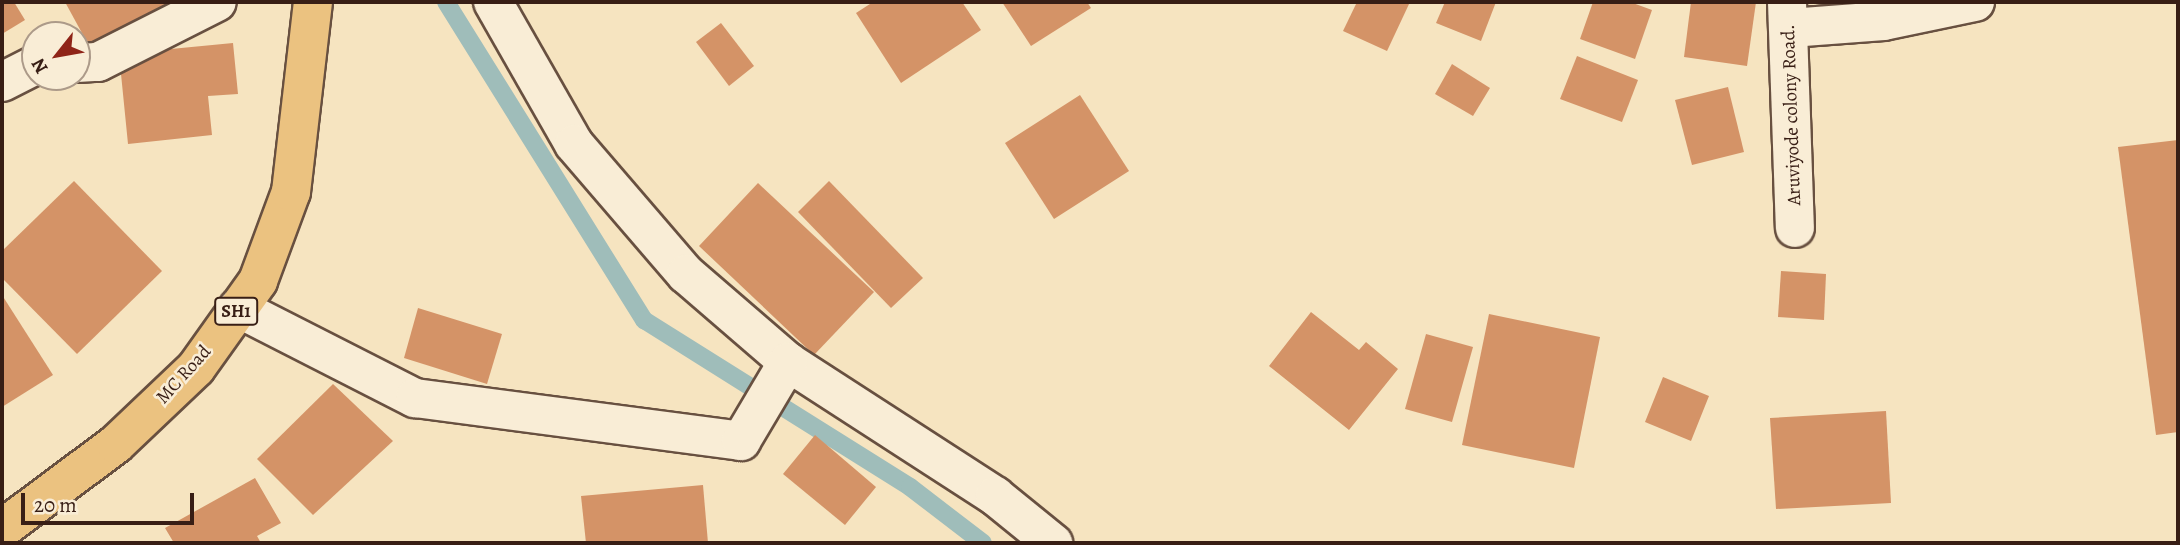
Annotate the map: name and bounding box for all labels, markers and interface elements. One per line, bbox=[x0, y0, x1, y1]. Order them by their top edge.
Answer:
north arrow bbox=[21, 21, 91, 91]
street label: Aruviyode colony Road. bbox=[1777, 24, 1807, 206]
text: N bbox=[25, 53, 54, 78]
road number: SH1 bbox=[213, 296, 259, 326]
street label: MC Road bbox=[152, 341, 216, 409]
scale bar bbox=[24, 478, 198, 522]
text: 20 m bbox=[34, 491, 77, 519]

